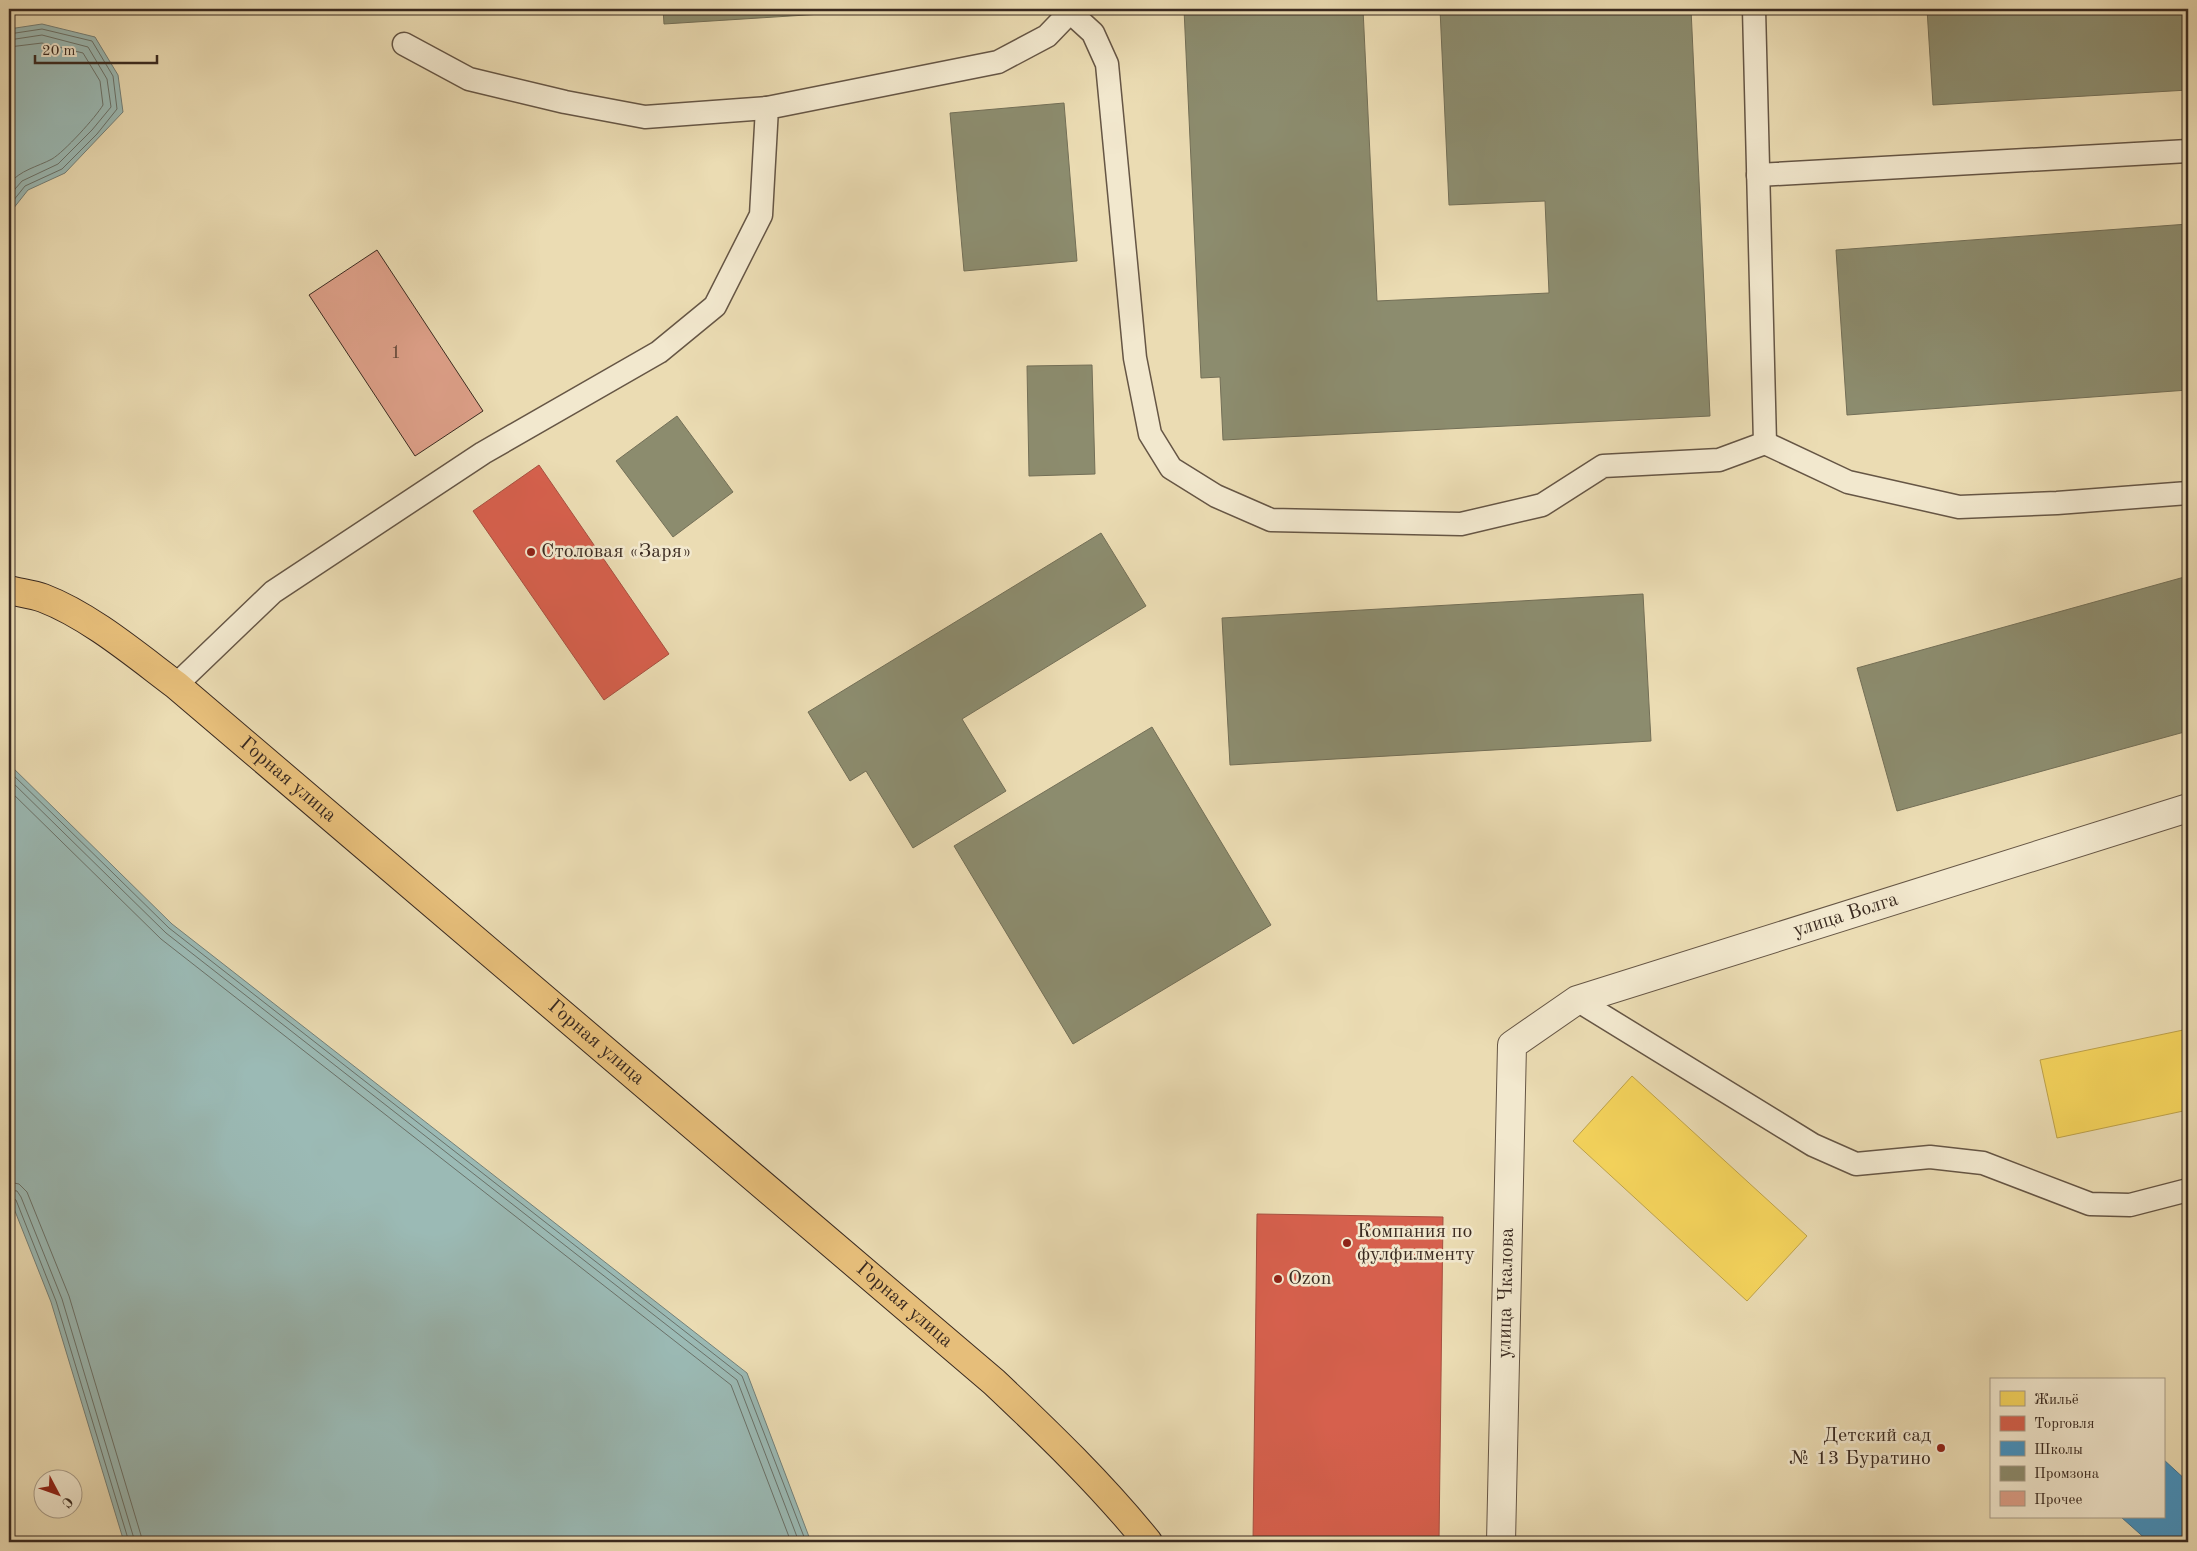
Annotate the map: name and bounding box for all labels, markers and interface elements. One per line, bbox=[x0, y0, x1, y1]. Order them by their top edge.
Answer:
scale bar bbox=[35, 32, 158, 64]
text: 20 m bbox=[42, 44, 76, 59]
house number: 1 bbox=[391, 344, 401, 362]
place label: Столовая «Заря» bbox=[541, 542, 692, 562]
marker: Столовая «Заря» bbox=[525, 546, 537, 558]
street label: Горная улица bbox=[235, 734, 340, 827]
street label: улица Волга bbox=[1791, 890, 1901, 941]
street label: Горная улица bbox=[544, 996, 648, 1089]
place label: Компания по фулфилменту bbox=[1357, 1222, 1476, 1265]
street label: улица Чкалова bbox=[1495, 1227, 1518, 1359]
marker: Компания по фулфилменту bbox=[1341, 1237, 1353, 1249]
street label: Горная улица bbox=[852, 1259, 956, 1352]
place label: Ozon bbox=[1288, 1269, 1332, 1289]
marker: Ozon bbox=[1272, 1273, 1284, 1285]
legend bbox=[1990, 1378, 2164, 1518]
text: Жильё bbox=[2034, 1393, 2079, 1408]
text: Торговля bbox=[2034, 1417, 2095, 1432]
place label: Детский сад № 13 Буратино bbox=[1789, 1426, 1931, 1469]
marker: Детский сад № 13 Буратино bbox=[1935, 1442, 1947, 1454]
text: Школы bbox=[2034, 1443, 2083, 1458]
text: Промзона bbox=[2034, 1467, 2100, 1482]
north arrow bbox=[32, 1468, 82, 1518]
text: Прочее bbox=[2034, 1493, 2082, 1508]
text: С bbox=[59, 1494, 75, 1510]

